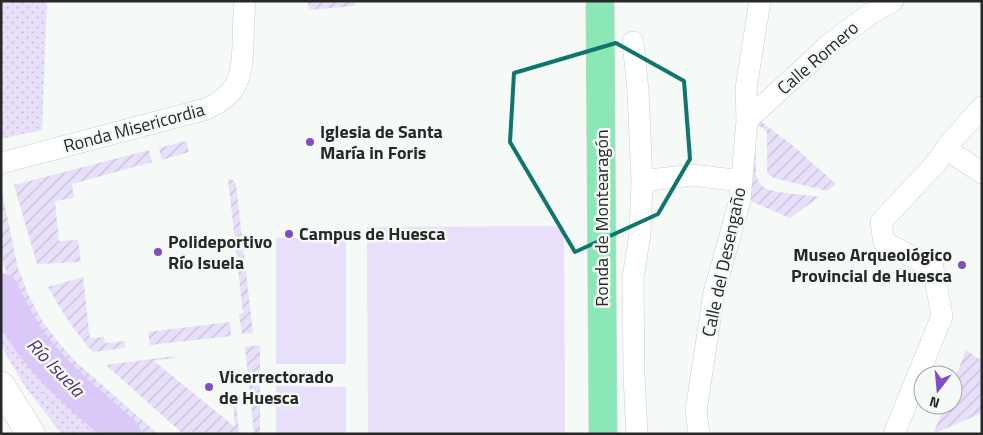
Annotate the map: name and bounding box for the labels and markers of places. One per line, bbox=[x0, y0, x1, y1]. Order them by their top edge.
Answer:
place label: Iglesia de Santa María in Foris bbox=[320, 118, 443, 166]
marker: Iglesia de Santa María in Foris bbox=[304, 136, 316, 148]
place label: Campus de Huesca bbox=[299, 220, 445, 247]
place label: Polideportivo Río Isuela bbox=[168, 228, 272, 276]
marker: Campus de Huesca bbox=[283, 228, 295, 240]
place label: Museo Arqueológico Provincial de Huesca bbox=[791, 241, 952, 289]
marker: Polideportivo Río Isuela bbox=[152, 246, 164, 258]
marker: Museo Arqueológico Provincial de Huesca bbox=[956, 259, 968, 271]
place label: Vicerrectorado de Huesca bbox=[219, 363, 334, 411]
marker: Vicerrectorado de Huesca bbox=[203, 381, 215, 393]

